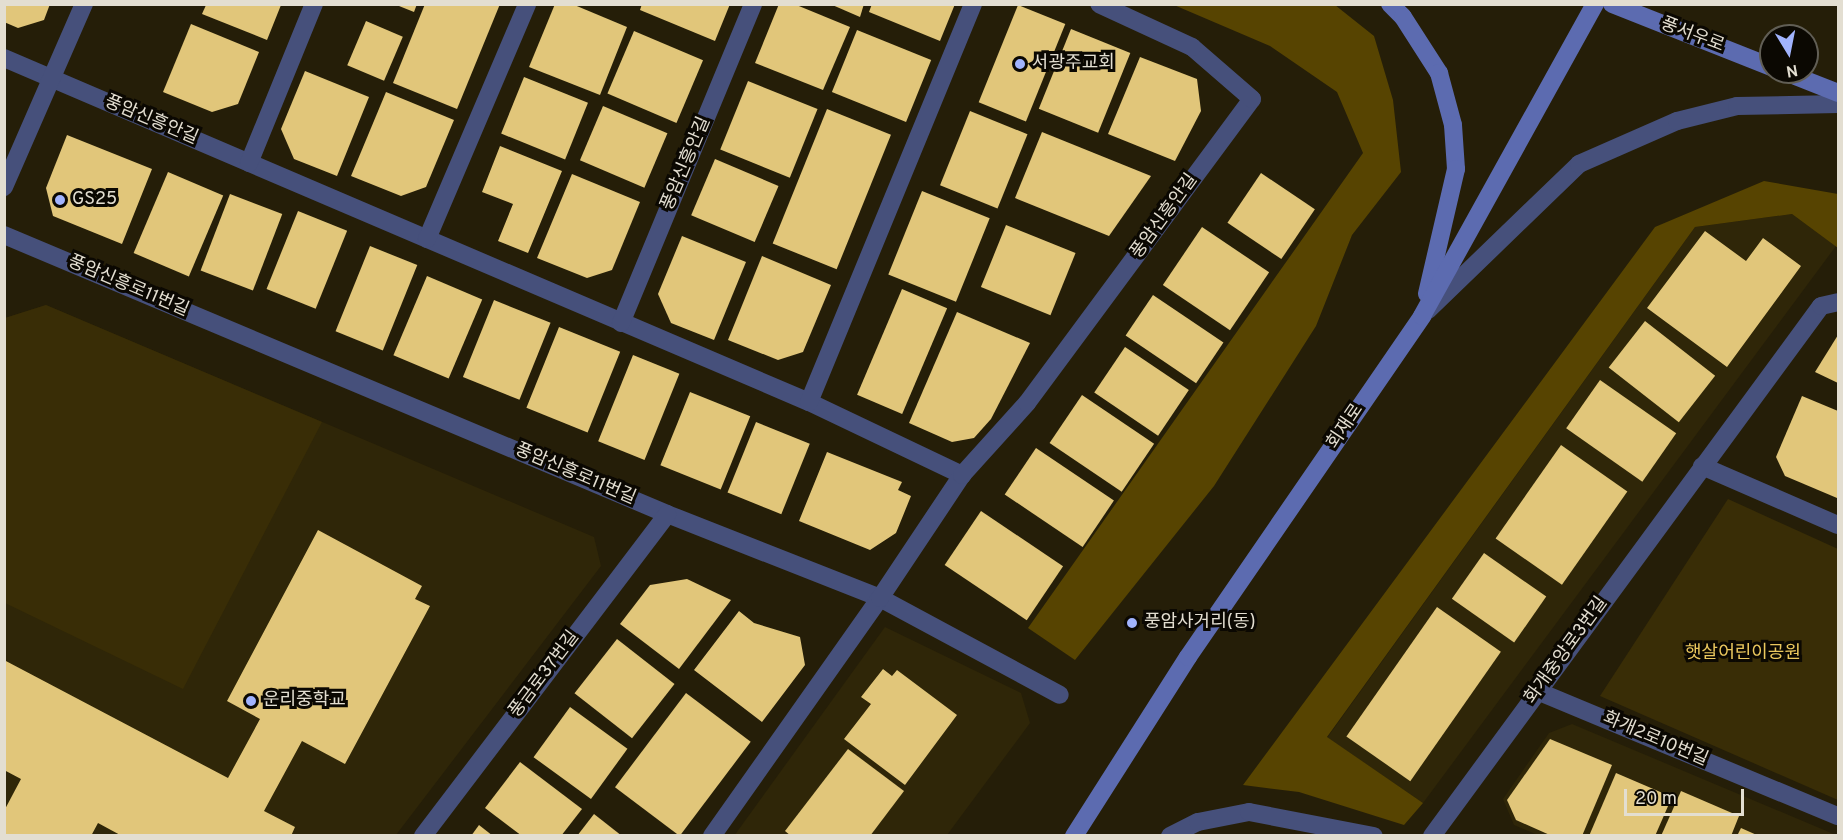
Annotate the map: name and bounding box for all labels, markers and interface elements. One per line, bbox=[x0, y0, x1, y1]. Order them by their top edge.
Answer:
street label: 풍서우로 bbox=[1657, 14, 1727, 58]
north arrow bbox=[1759, 24, 1819, 84]
place label: 서광주교회 bbox=[1032, 53, 1115, 75]
marker: 서광주교회 bbox=[1013, 57, 1027, 71]
text: N bbox=[1784, 59, 1799, 81]
street label: 풍암신흥안길 bbox=[101, 92, 201, 150]
street label: 풍암신흥안길 bbox=[658, 114, 716, 214]
street label: 풍암신흥안길 bbox=[1127, 170, 1203, 264]
place label: GS25 bbox=[72, 189, 117, 211]
marker: GS25 bbox=[53, 193, 67, 207]
street label: 풍암신흥로11번길 bbox=[64, 252, 192, 322]
street label: 회재로 bbox=[1323, 400, 1369, 454]
street label: 풍암신흥로11번길 bbox=[511, 440, 639, 510]
street label: 화개중앙로3번길 bbox=[1521, 593, 1613, 709]
place label: 풍암사거리(동) bbox=[1144, 612, 1256, 634]
marker: 풍암사거리(동) bbox=[1125, 616, 1139, 630]
street label: 풍금로37번길 bbox=[505, 627, 585, 723]
park label: 햇살어린이공원 bbox=[1685, 643, 1801, 665]
place label: 운리중학교 bbox=[263, 690, 346, 712]
marker: 운리중학교 bbox=[244, 694, 258, 708]
street label: 화개2로10번길 bbox=[1599, 708, 1711, 772]
scale bar bbox=[1627, 777, 1747, 815]
text: 20 m bbox=[1635, 788, 1677, 811]

